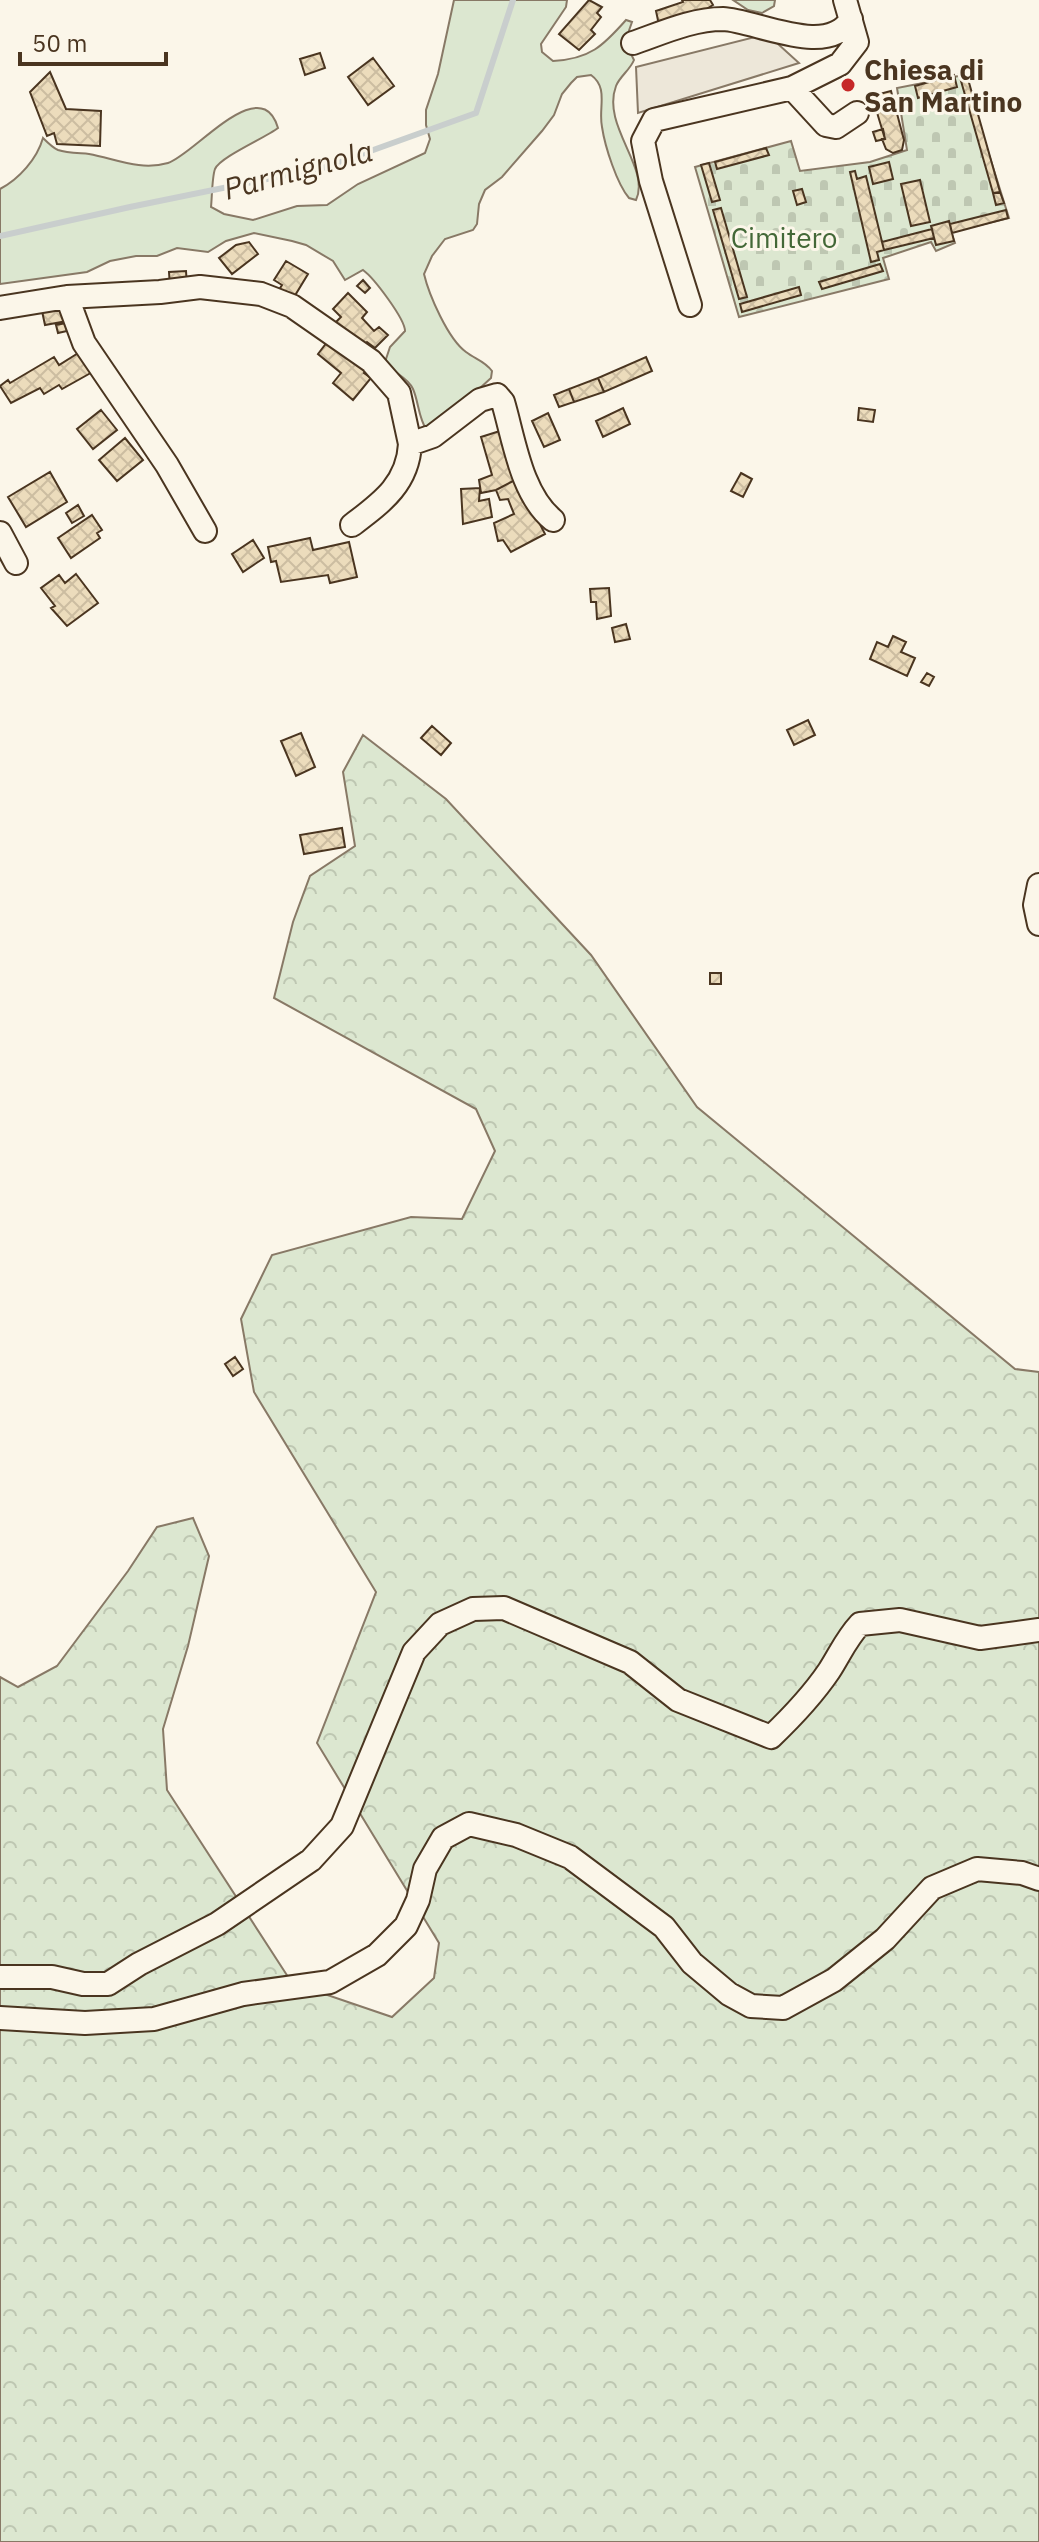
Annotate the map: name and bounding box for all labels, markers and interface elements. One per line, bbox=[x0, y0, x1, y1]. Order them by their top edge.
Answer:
scale bar bbox=[20, 16, 166, 66]
text: 50 m bbox=[32, 27, 87, 59]
place label: Chiesa di San Martino bbox=[864, 51, 1022, 120]
marker: Chiesa di San Martino bbox=[839, 76, 857, 94]
water label: Parmignola bbox=[219, 130, 377, 208]
park label: Cimitero bbox=[731, 219, 837, 256]

